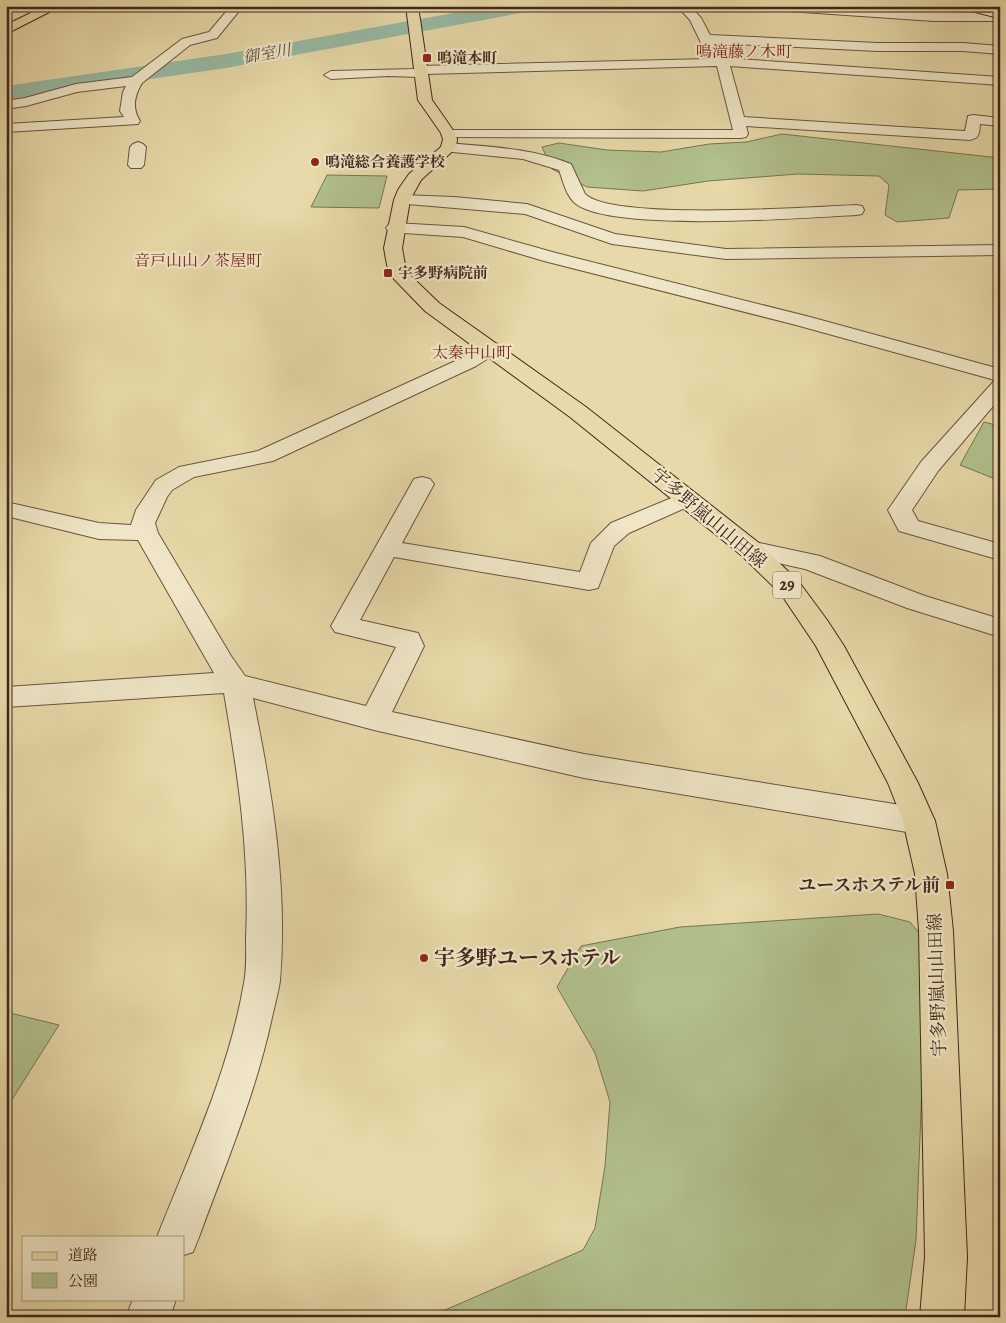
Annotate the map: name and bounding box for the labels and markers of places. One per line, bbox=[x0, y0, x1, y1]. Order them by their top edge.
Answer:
place label: 鳴滝本町 bbox=[437, 48, 497, 68]
marker: 鳴滝本町 bbox=[421, 52, 433, 64]
place label: 鳴滝総合養護学校 bbox=[325, 152, 445, 172]
marker: 鳴滝総合養護学校 bbox=[309, 156, 321, 168]
place label: 宇多野病院前 bbox=[398, 263, 488, 283]
marker: 宇多野病院前 bbox=[382, 267, 394, 279]
place label: ユースホステル前 bbox=[798, 873, 940, 897]
marker: ユースホステル前 bbox=[944, 879, 956, 891]
place label: 宇多野ユースホテル bbox=[434, 944, 621, 972]
marker: 宇多野ユースホテル bbox=[418, 952, 430, 964]

